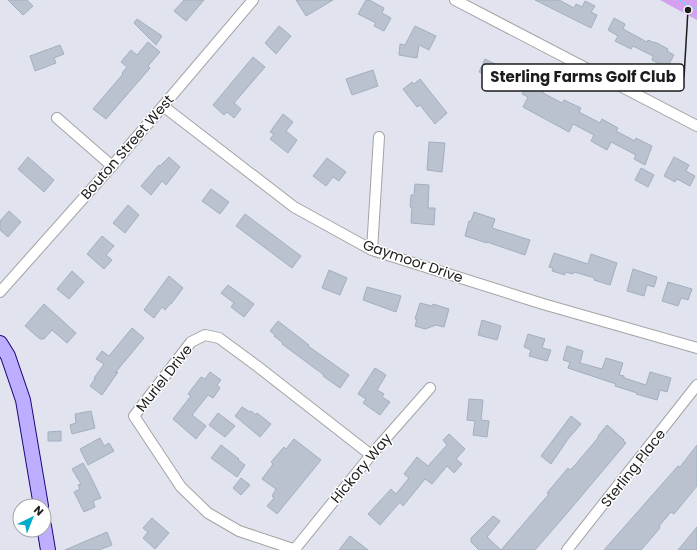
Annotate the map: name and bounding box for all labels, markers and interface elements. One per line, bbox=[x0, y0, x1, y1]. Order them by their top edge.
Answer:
callout: Sterling Farms Golf Club bbox=[482, 64, 684, 91]
text: Sterling Farms Golf Club bbox=[490, 66, 676, 87]
street label: Bouton Street West bbox=[76, 90, 178, 204]
street label: Gaymoor Drive bbox=[360, 235, 466, 288]
street label: Muriel Drive bbox=[131, 340, 197, 416]
street label: Sterling Place bbox=[596, 424, 670, 511]
street label: Hickory Way bbox=[326, 429, 396, 507]
north arrow bbox=[12, 498, 52, 538]
text: N bbox=[30, 502, 47, 519]

